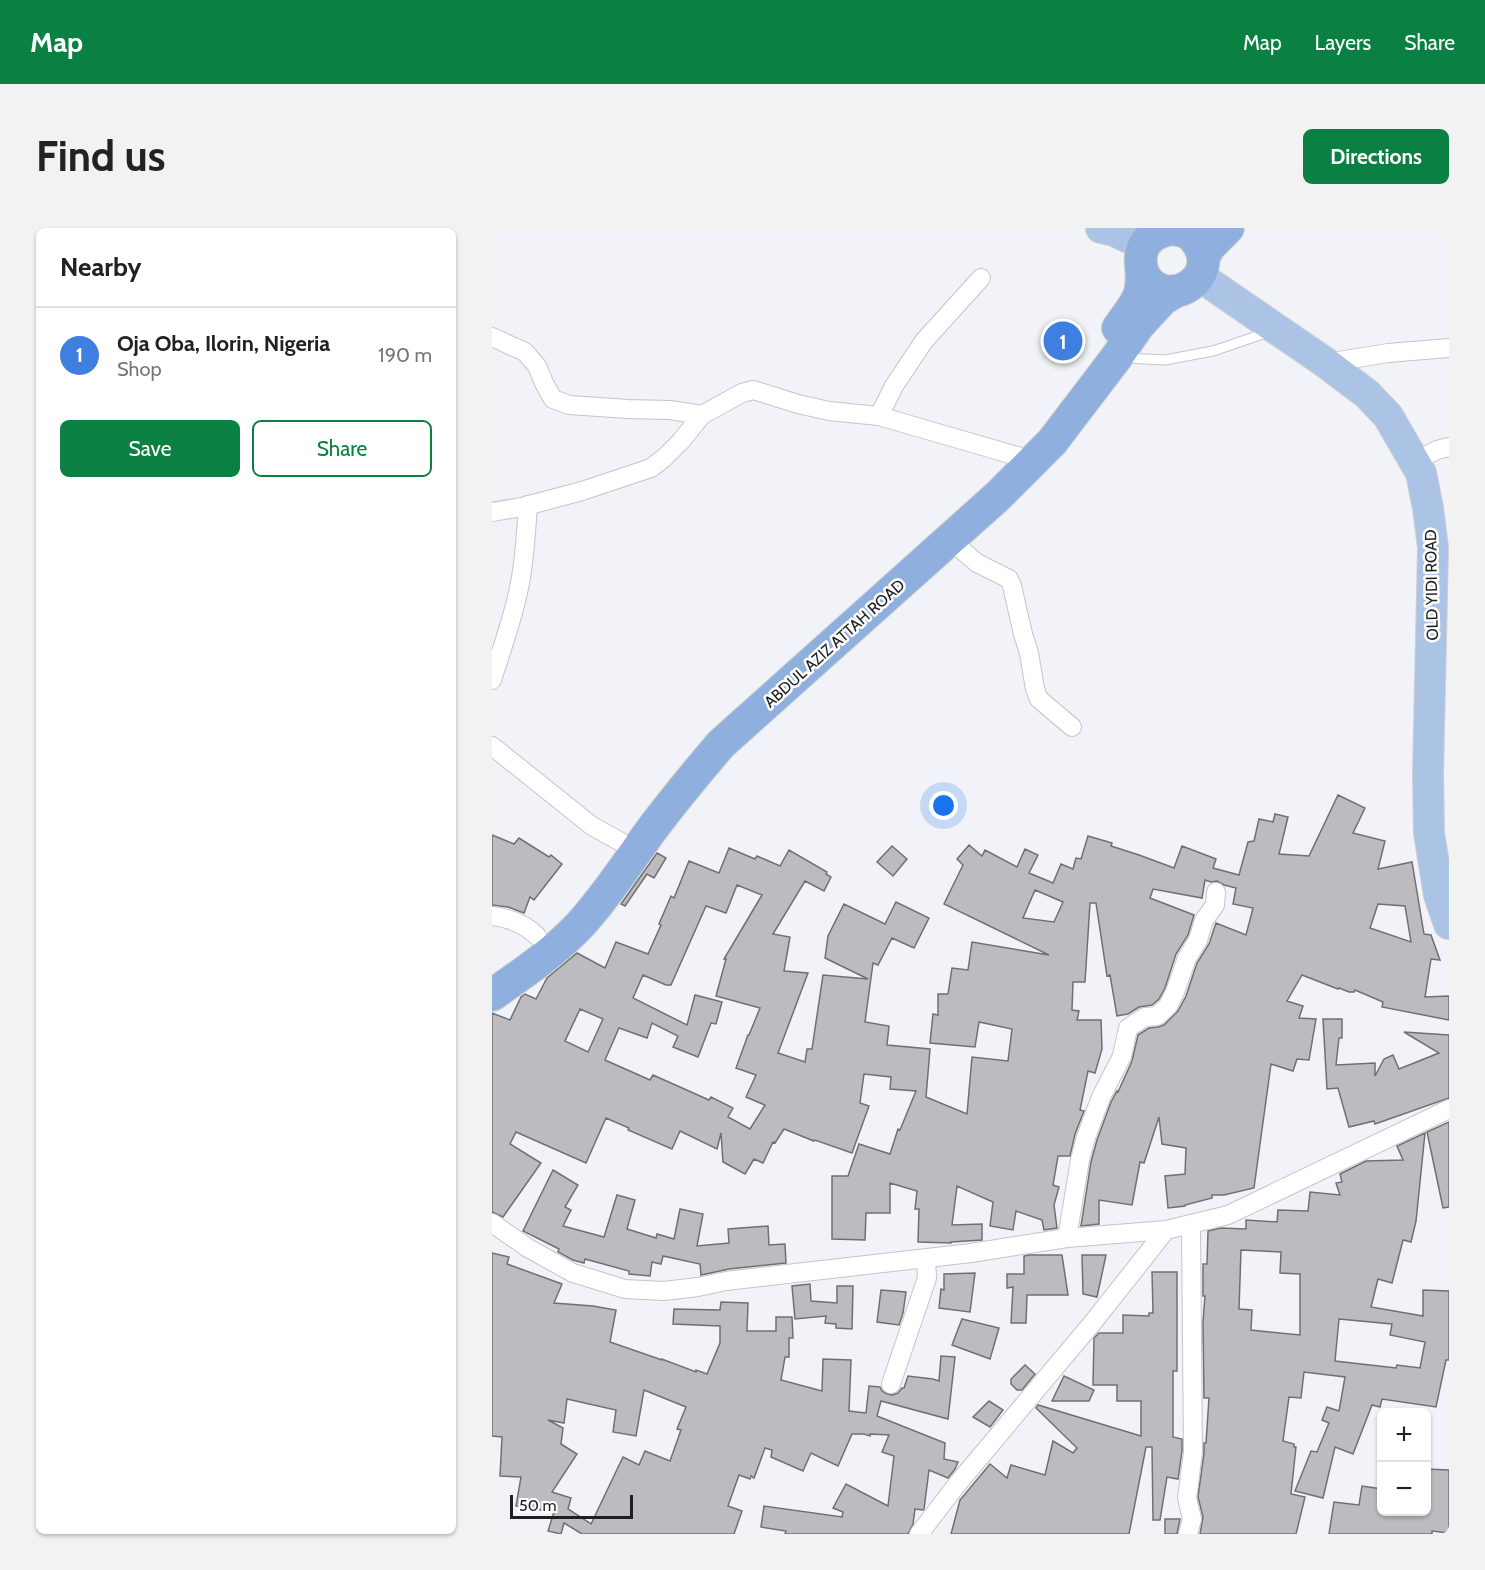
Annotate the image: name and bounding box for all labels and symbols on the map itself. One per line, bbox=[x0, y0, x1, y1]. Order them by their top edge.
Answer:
pin: 1 bbox=[1044, 318, 1082, 364]
street label: OLD YIDI ROAD bbox=[1421, 529, 1442, 641]
street label: ABDUL AZIZ ATTAH ROAD bbox=[760, 575, 909, 712]
your location bbox=[929, 791, 958, 820]
scale bar bbox=[510, 1492, 633, 1520]

